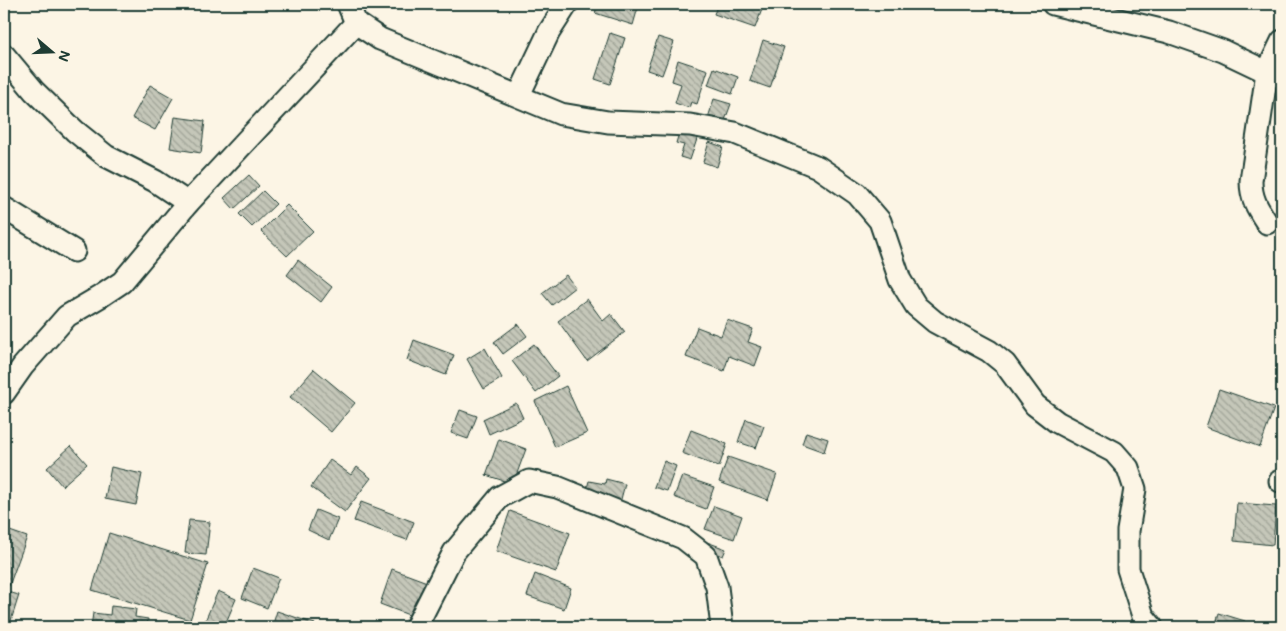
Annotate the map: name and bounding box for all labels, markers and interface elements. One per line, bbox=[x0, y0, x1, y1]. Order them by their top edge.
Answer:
north arrow bbox=[28, 28, 78, 78]
text: N bbox=[54, 48, 75, 65]

